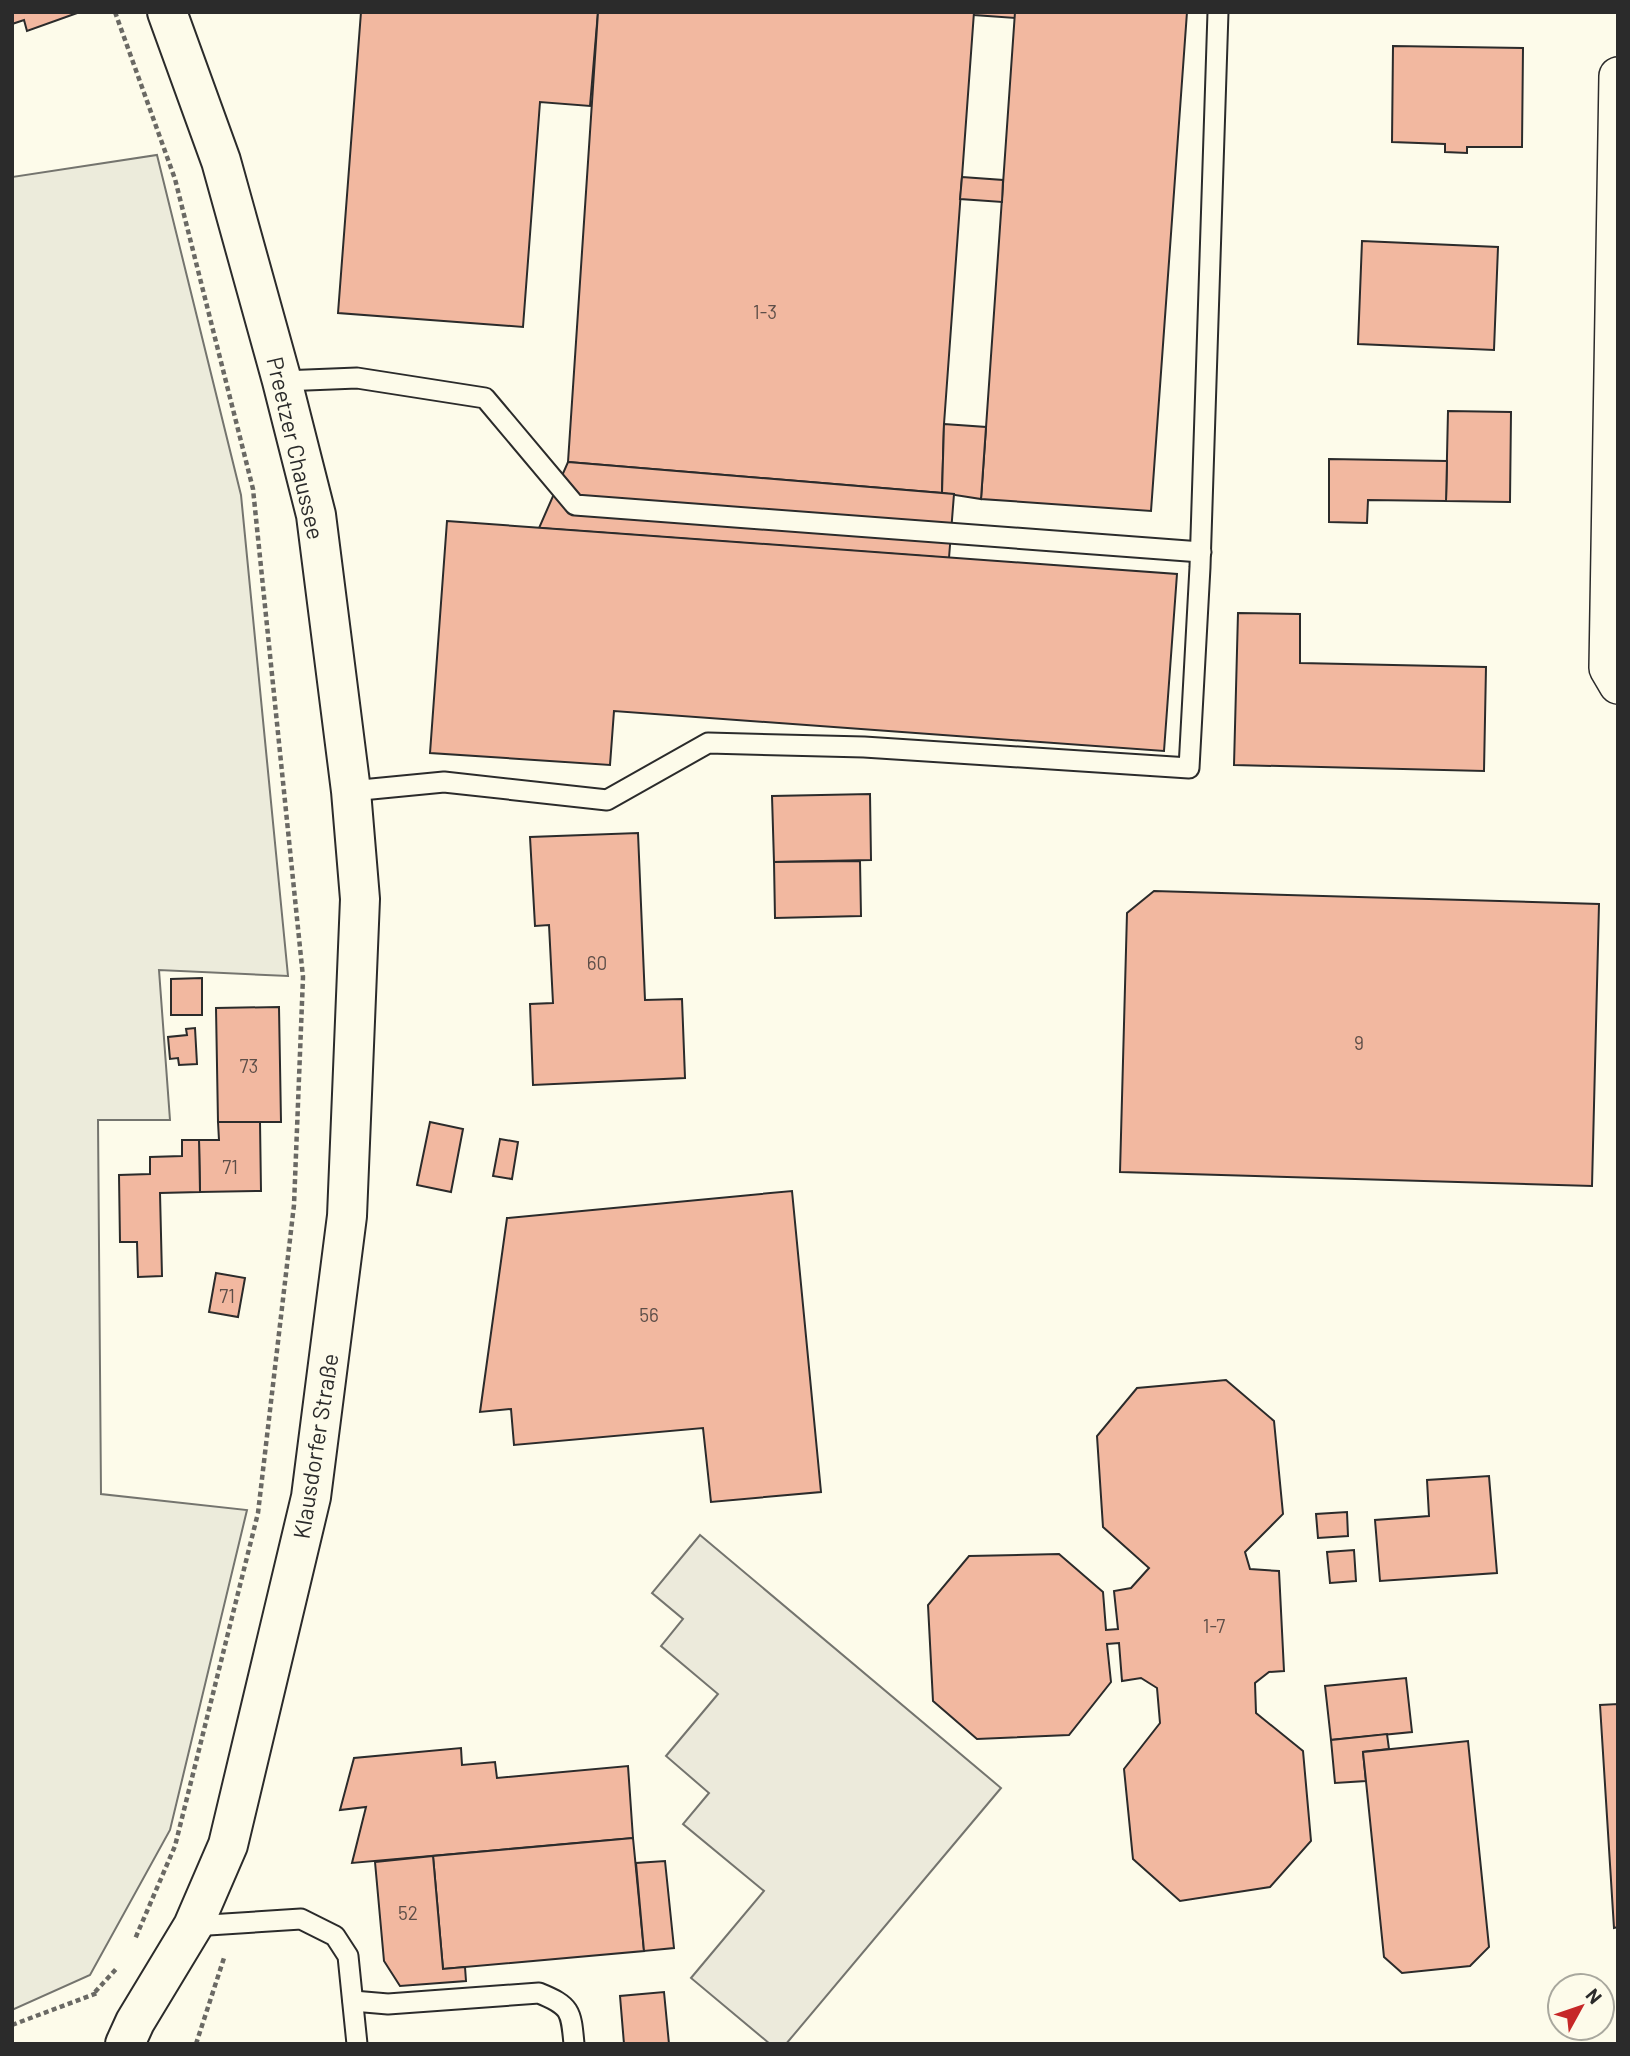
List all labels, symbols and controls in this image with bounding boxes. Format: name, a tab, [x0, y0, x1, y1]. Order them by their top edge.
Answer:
house number: 1-3	[753, 300, 777, 323]
street label: Preetzer Chaussee	[261, 354, 331, 542]
house number: 60	[587, 951, 607, 974]
house number: 9	[1354, 1031, 1364, 1054]
house number: 73	[240, 1054, 258, 1077]
house number: 71	[222, 1155, 238, 1178]
house number: 71	[219, 1284, 235, 1307]
house number: 56	[639, 1303, 659, 1326]
street label: Klausdorfer Straße	[287, 1351, 343, 1541]
house number: 1-7	[1203, 1614, 1225, 1637]
house number: 52	[398, 1901, 418, 1924]
north arrow	[1546, 1972, 1616, 2042]
text: N	[1582, 1984, 1607, 2008]

